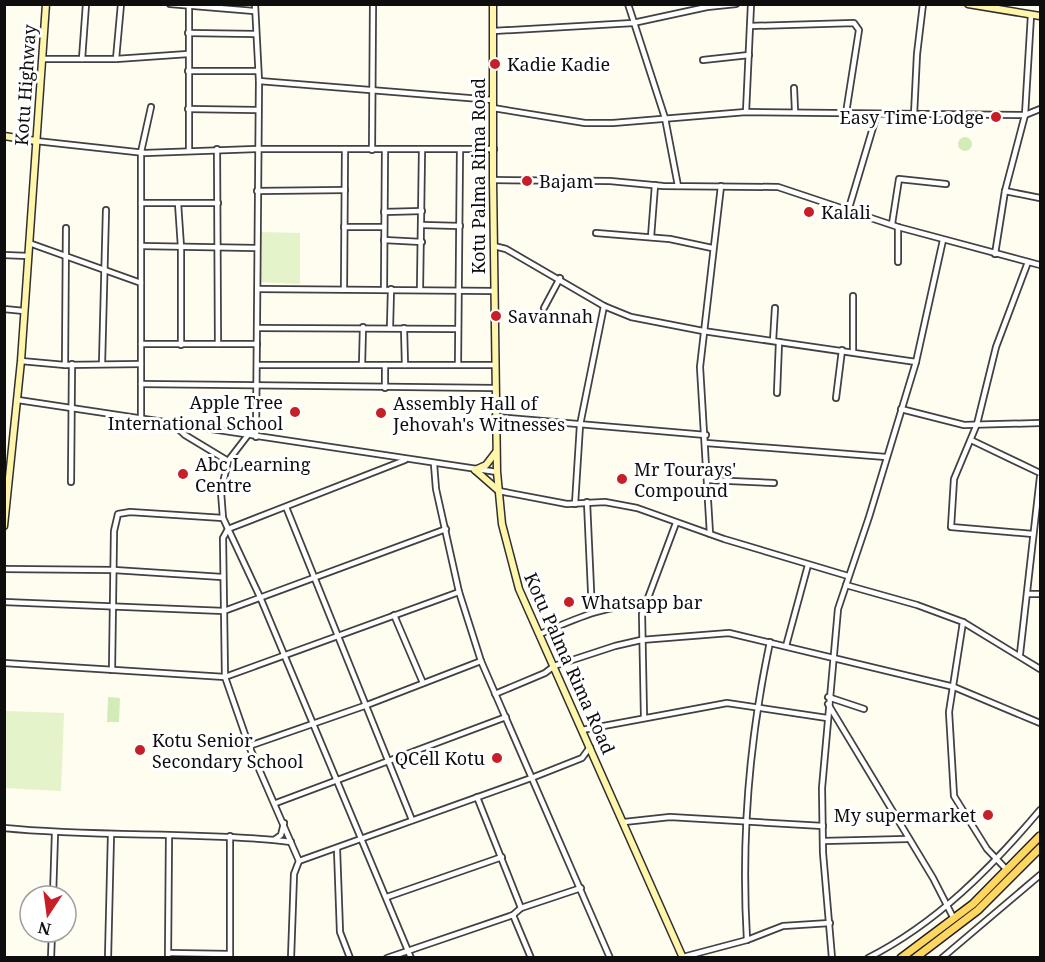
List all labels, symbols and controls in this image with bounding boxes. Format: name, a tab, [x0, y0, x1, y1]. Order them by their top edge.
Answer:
street label: Kotu Highway	[9, 23, 41, 147]
place label: Kadie Kadie	[507, 52, 610, 76]
marker: Kadie Kadie	[488, 57, 502, 71]
street label: Kotu Palma Rima Road	[466, 78, 490, 274]
place label: Easy Time Lodge	[840, 105, 984, 129]
marker: Easy Time Lodge	[989, 110, 1003, 124]
place label: Bajam	[539, 169, 593, 193]
marker: Bajam	[520, 174, 534, 188]
place label: Kalali	[821, 200, 871, 224]
marker: Kalali	[802, 205, 816, 219]
place label: Savannah	[508, 304, 593, 328]
marker: Savannah	[489, 309, 503, 323]
place label: Apple Tree International School	[108, 390, 283, 435]
place label: Assembly Hall of Jehovah's Witnesses	[392, 391, 565, 436]
marker: Apple Tree International School	[288, 405, 302, 419]
marker: Assembly Hall of Jehovah's Witnesses	[374, 406, 388, 420]
place label: Abc Learning Centre	[195, 452, 311, 497]
place label: Mr Tourays' Compound	[634, 457, 736, 502]
marker: Abc Learning Centre	[176, 467, 190, 481]
marker: Mr Tourays' Compound	[615, 472, 629, 486]
street label: Kotu Palma Rima Road	[519, 568, 621, 758]
place label: Whatsapp bar	[581, 590, 703, 614]
marker: Whatsapp bar	[562, 595, 576, 609]
place label: Kotu Senior Secondary School	[152, 728, 304, 773]
marker: Kotu Senior Secondary School	[133, 743, 147, 757]
place label: QCell Kotu	[395, 746, 486, 770]
marker: QCell Kotu	[490, 751, 504, 765]
place label: My supermarket	[834, 803, 976, 827]
marker: My supermarket	[981, 808, 995, 822]
north arrow	[18, 884, 78, 944]
text: N	[36, 916, 53, 941]

